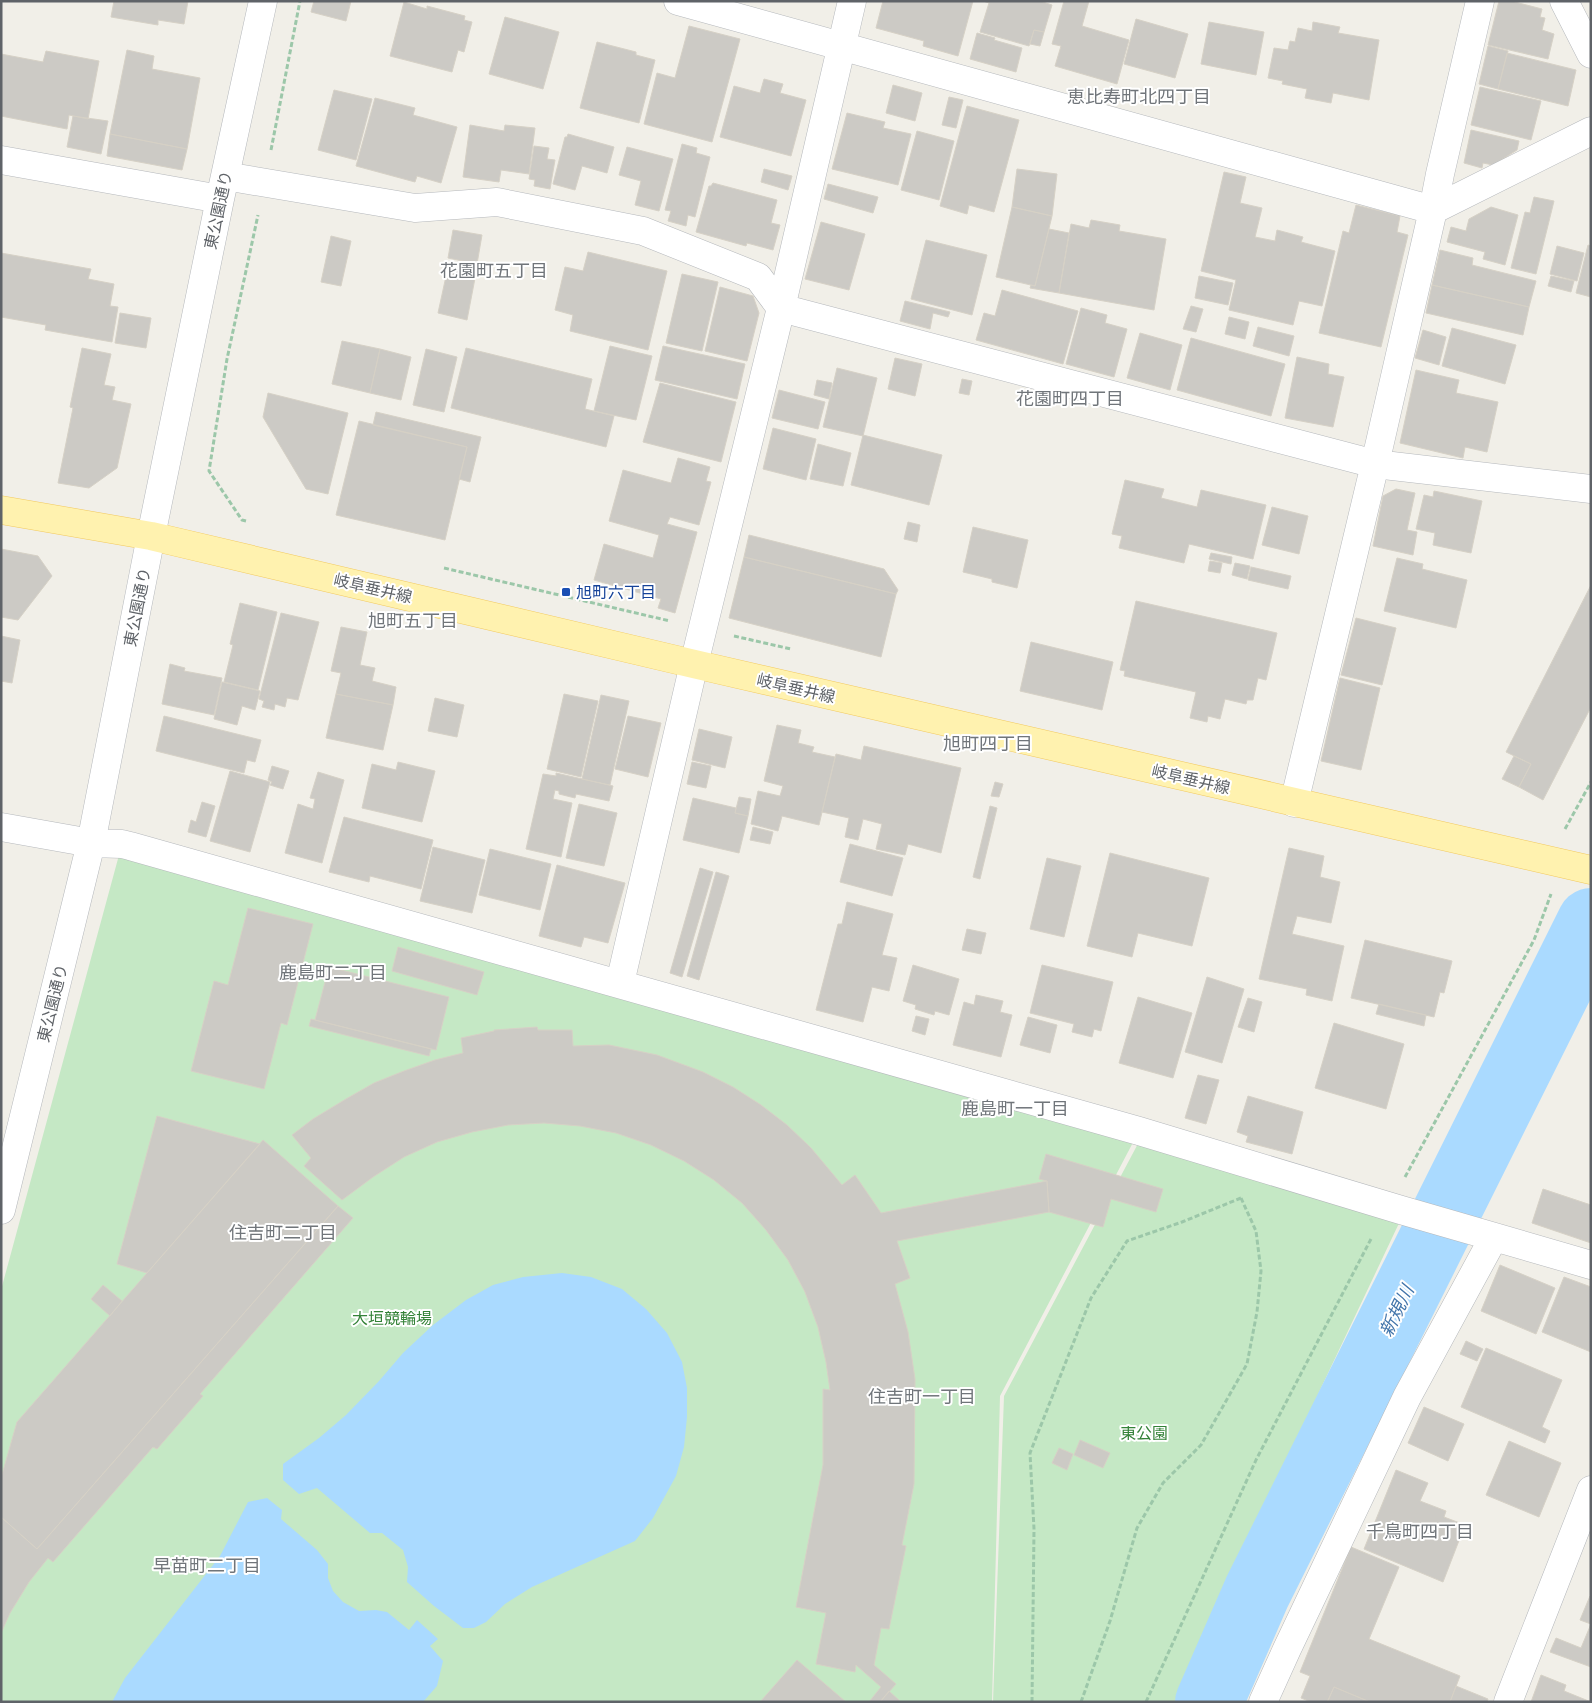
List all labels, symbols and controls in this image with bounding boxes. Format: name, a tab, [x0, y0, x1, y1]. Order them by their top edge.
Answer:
district label: 恵比寿町北四丁目	[1067, 86, 1211, 108]
street label: 東公園通り	[201, 169, 236, 251]
district label: 花園町五丁目	[440, 260, 548, 282]
district label: 花園町四丁目	[1016, 388, 1124, 410]
street label: 東公園通り	[121, 566, 154, 648]
street label: 岐阜垂井線	[332, 570, 414, 607]
place label: 旭町六丁目	[576, 583, 656, 602]
marker: 旭町六丁目	[560, 586, 572, 598]
district label: 旭町五丁目	[368, 610, 458, 632]
street label: 岐阜垂井線	[755, 670, 837, 707]
district label: 旭町四丁目	[943, 733, 1033, 755]
street label: 岐阜垂井線	[1150, 761, 1232, 798]
street label: 東公園通り	[34, 962, 71, 1044]
district label: 鹿島町二丁目	[279, 962, 387, 984]
district label: 鹿島町一丁目	[961, 1098, 1069, 1120]
district label: 住吉町二丁目	[229, 1222, 337, 1244]
water label: 新規川	[1375, 1280, 1420, 1340]
park label: 大垣競輪場	[352, 1309, 432, 1328]
district label: 住吉町一丁目	[868, 1386, 976, 1408]
park label: 東公園	[1120, 1424, 1168, 1443]
district label: 千鳥町四丁目	[1366, 1521, 1474, 1543]
district label: 早苗町二丁目	[153, 1555, 261, 1577]

